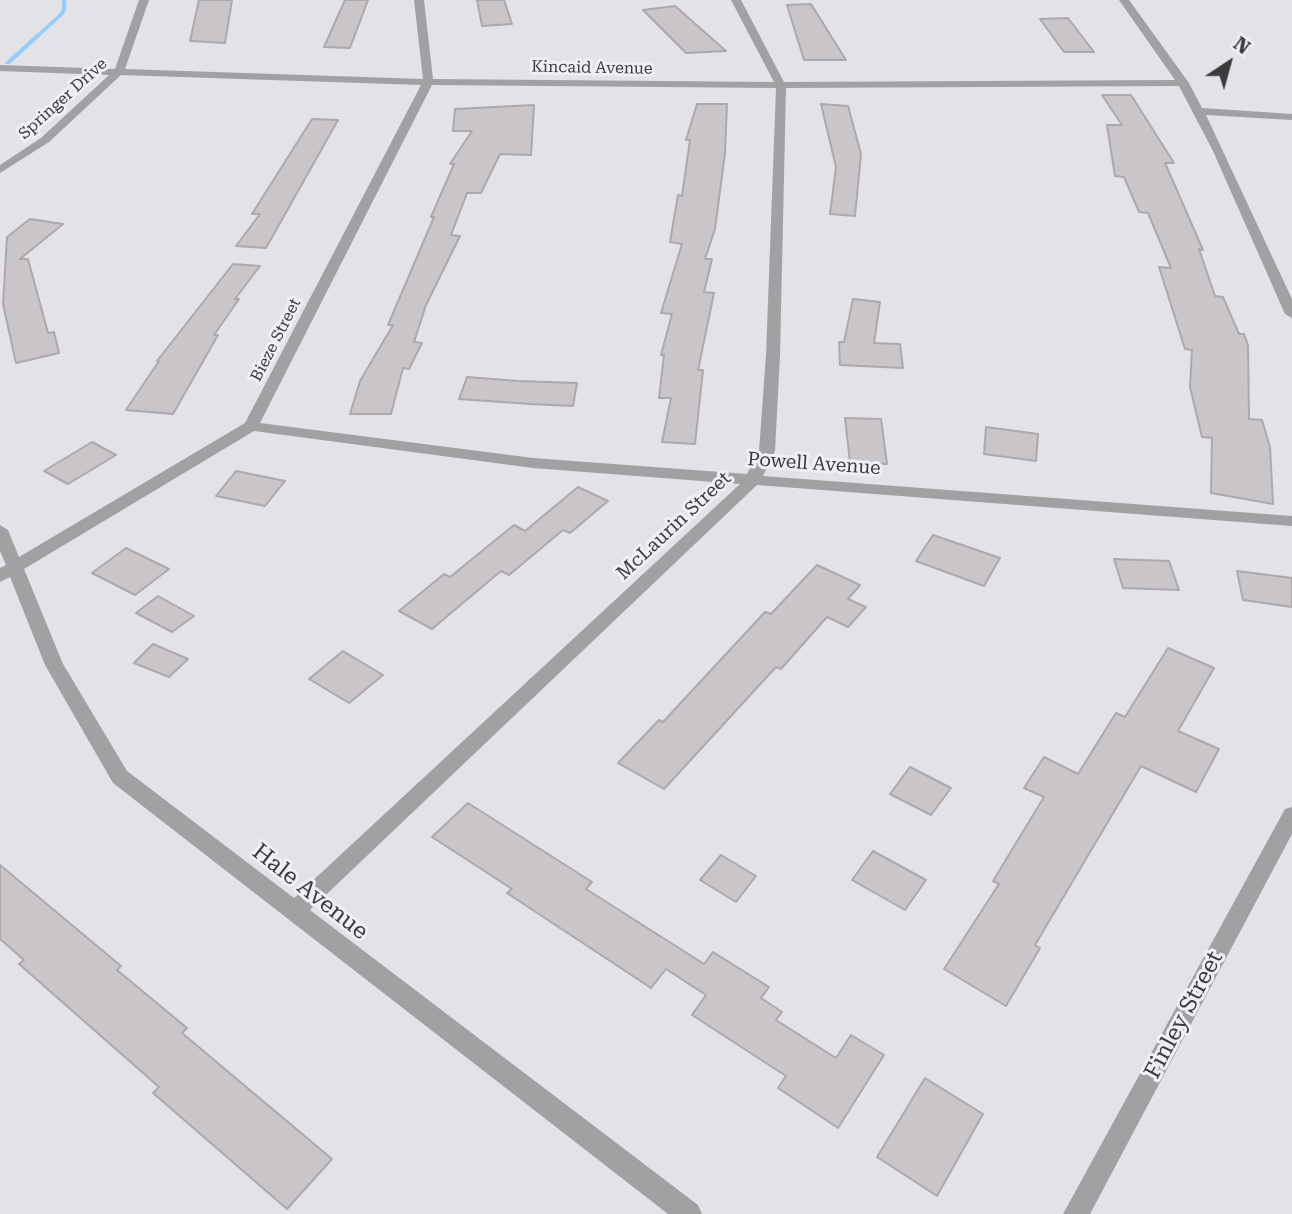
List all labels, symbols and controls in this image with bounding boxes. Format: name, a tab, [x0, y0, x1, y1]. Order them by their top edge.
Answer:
north arrow	[1194, 28, 1264, 98]
text: N	[1229, 32, 1254, 59]
street label: Springer Drive	[15, 54, 111, 144]
street label: Kincaid Avenue	[531, 57, 653, 79]
street label: Bieze Street	[247, 295, 305, 385]
street label: Powell Avenue	[747, 448, 881, 480]
street label: McLaurin Street	[612, 467, 736, 585]
street label: Hale Avenue	[247, 838, 373, 946]
street label: Finley Street	[1139, 946, 1229, 1084]

